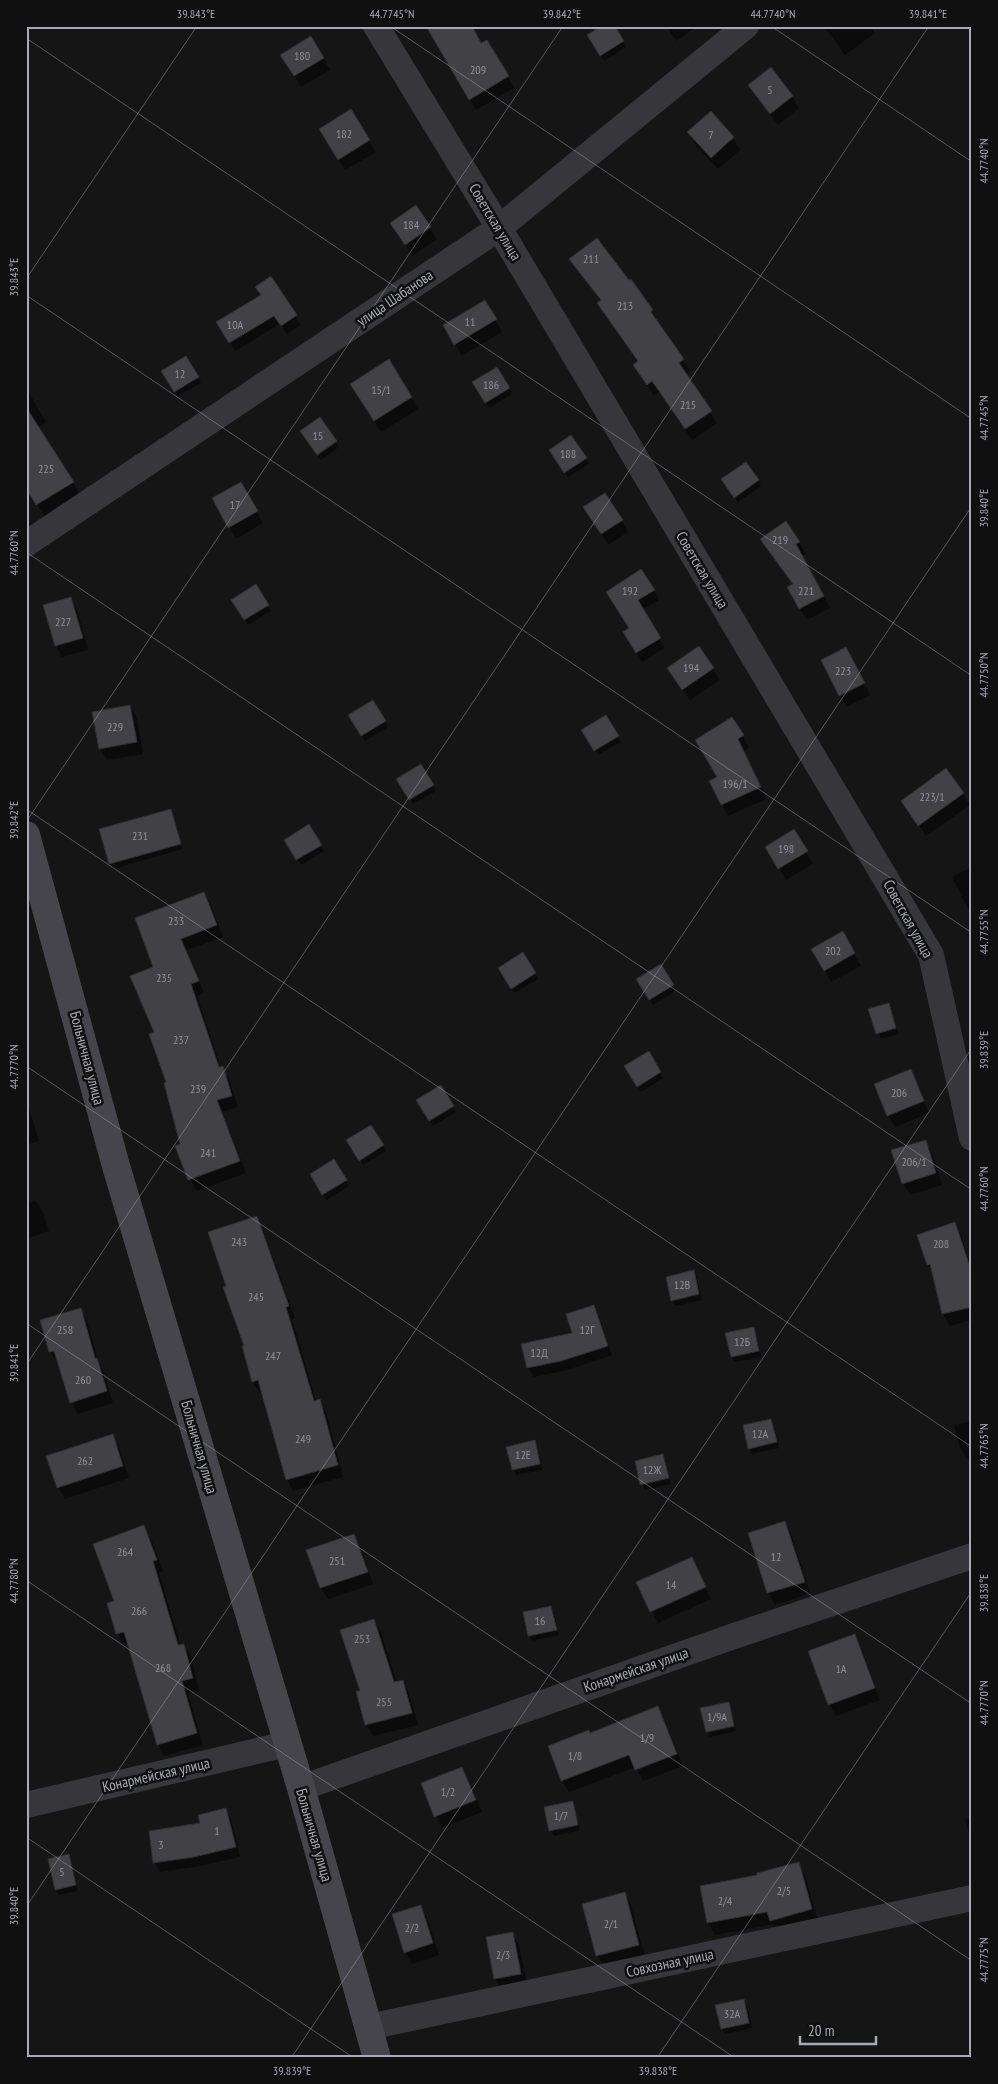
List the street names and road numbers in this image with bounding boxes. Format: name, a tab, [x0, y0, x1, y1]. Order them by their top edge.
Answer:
street label: Советская улица	[465, 180, 526, 264]
street label: улица Шабанова	[353, 265, 436, 330]
street label: Советская улица	[672, 528, 733, 612]
street label: Советская улица	[879, 876, 938, 961]
street label: Больничная улица	[66, 1009, 109, 1107]
street label: Больничная улица	[177, 1398, 222, 1496]
street label: Конармейская улица	[581, 1643, 691, 1696]
street label: Конармейская улица	[100, 1753, 211, 1796]
street label: Больничная улица	[292, 1786, 337, 1884]
street label: Совхозная улица	[624, 1944, 715, 1981]

